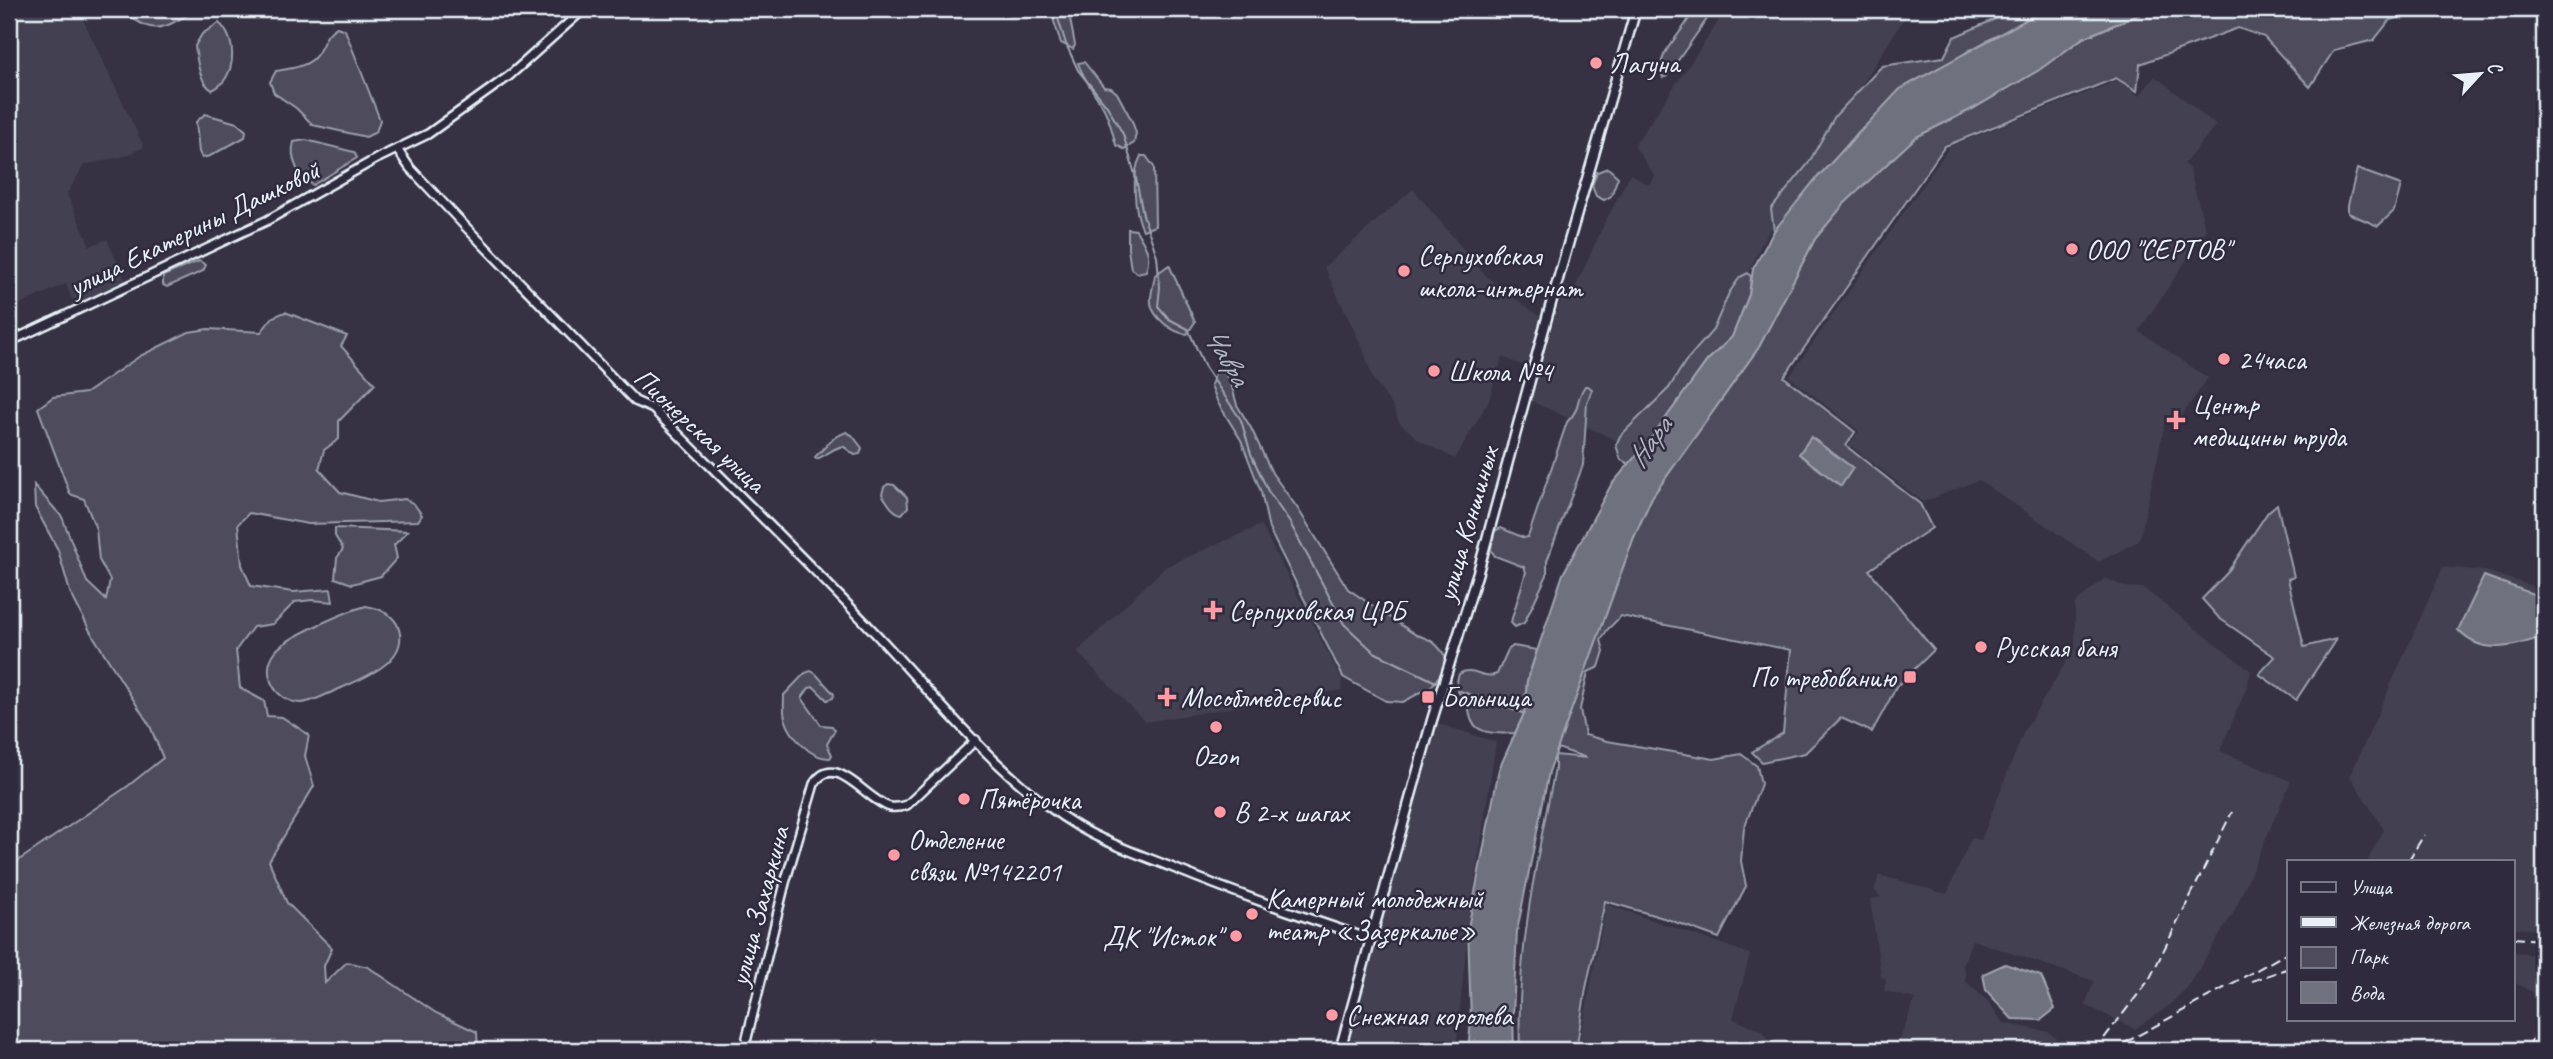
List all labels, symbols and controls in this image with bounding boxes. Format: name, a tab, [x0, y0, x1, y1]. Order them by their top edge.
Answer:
north arrow	[2444, 38, 2514, 108]
place label: Лагуна	[1610, 46, 1682, 81]
marker: Лагуна	[1588, 55, 1604, 71]
text: С	[2482, 58, 2508, 79]
street label: улица Екатерины Дашковой	[61, 152, 326, 305]
place label: ООО "СЕРТОВ"	[2086, 232, 2236, 267]
place label: Серпуховская школа-интернат	[1418, 238, 1584, 305]
marker: ООО "СЕРТОВ"	[2064, 241, 2080, 257]
marker: Серпуховская школа-интернат	[1396, 263, 1412, 279]
water label: Чавра	[1195, 320, 1260, 395]
place label: 24часа	[2238, 342, 2308, 377]
marker: 24часа	[2216, 351, 2232, 367]
place label: Школа №4	[1448, 354, 1555, 389]
street label: Пионерская улица	[627, 360, 774, 501]
marker: Школа №4	[1426, 363, 1442, 379]
place label: Центр медицины труда	[2192, 387, 2348, 454]
water label: Нара	[1618, 407, 1682, 475]
marker: Центр медицины труда	[2166, 410, 2186, 430]
street label: улица Коншиных	[1428, 440, 1506, 607]
place label: Серпуховская ЦРБ	[1229, 593, 1408, 628]
marker: Серпуховская ЦРБ	[1203, 600, 1223, 620]
place label: Русская баня	[1995, 630, 2118, 665]
marker: Русская баня	[1973, 639, 1989, 655]
place label: По требованию	[1751, 660, 1897, 695]
marker: По требованию	[1902, 669, 1918, 685]
place label: Мособлмедсервис	[1181, 680, 1343, 715]
place label: Больница	[1442, 680, 1533, 715]
marker: Мособлмедсервис	[1159, 689, 1175, 705]
marker: Больница	[1420, 689, 1436, 705]
marker: Ozon	[1208, 719, 1224, 735]
place label: Ozon	[1193, 738, 1239, 773]
place label: Пятёрочка	[978, 782, 1082, 817]
marker: Пятёрочка	[956, 791, 972, 807]
place label: В 2-х шагах	[1234, 795, 1351, 830]
marker: В 2-х шагах	[1212, 804, 1228, 820]
street label: улица Захаркина	[720, 821, 798, 991]
place label: Отделение связи №142201	[908, 822, 1062, 889]
marker: Отделение связи №142201	[886, 847, 902, 863]
legend	[2287, 860, 2514, 1020]
text: Улица	[2350, 874, 2393, 900]
place label: Камерный молодежный театр «Зазеркалье»	[1266, 881, 1484, 949]
marker: Камерный молодежный театр «Зазеркалье»	[1244, 906, 1260, 922]
text: Железная дорога	[2350, 910, 2471, 936]
place label: ДК "Исток"	[1103, 919, 1227, 954]
marker: ДК "Исток"	[1228, 928, 1244, 944]
text: Парк	[2350, 944, 2390, 970]
text: Вода	[2350, 980, 2386, 1006]
place label: Снежная королева	[1346, 998, 1514, 1033]
marker: Снежная королева	[1324, 1007, 1340, 1023]

